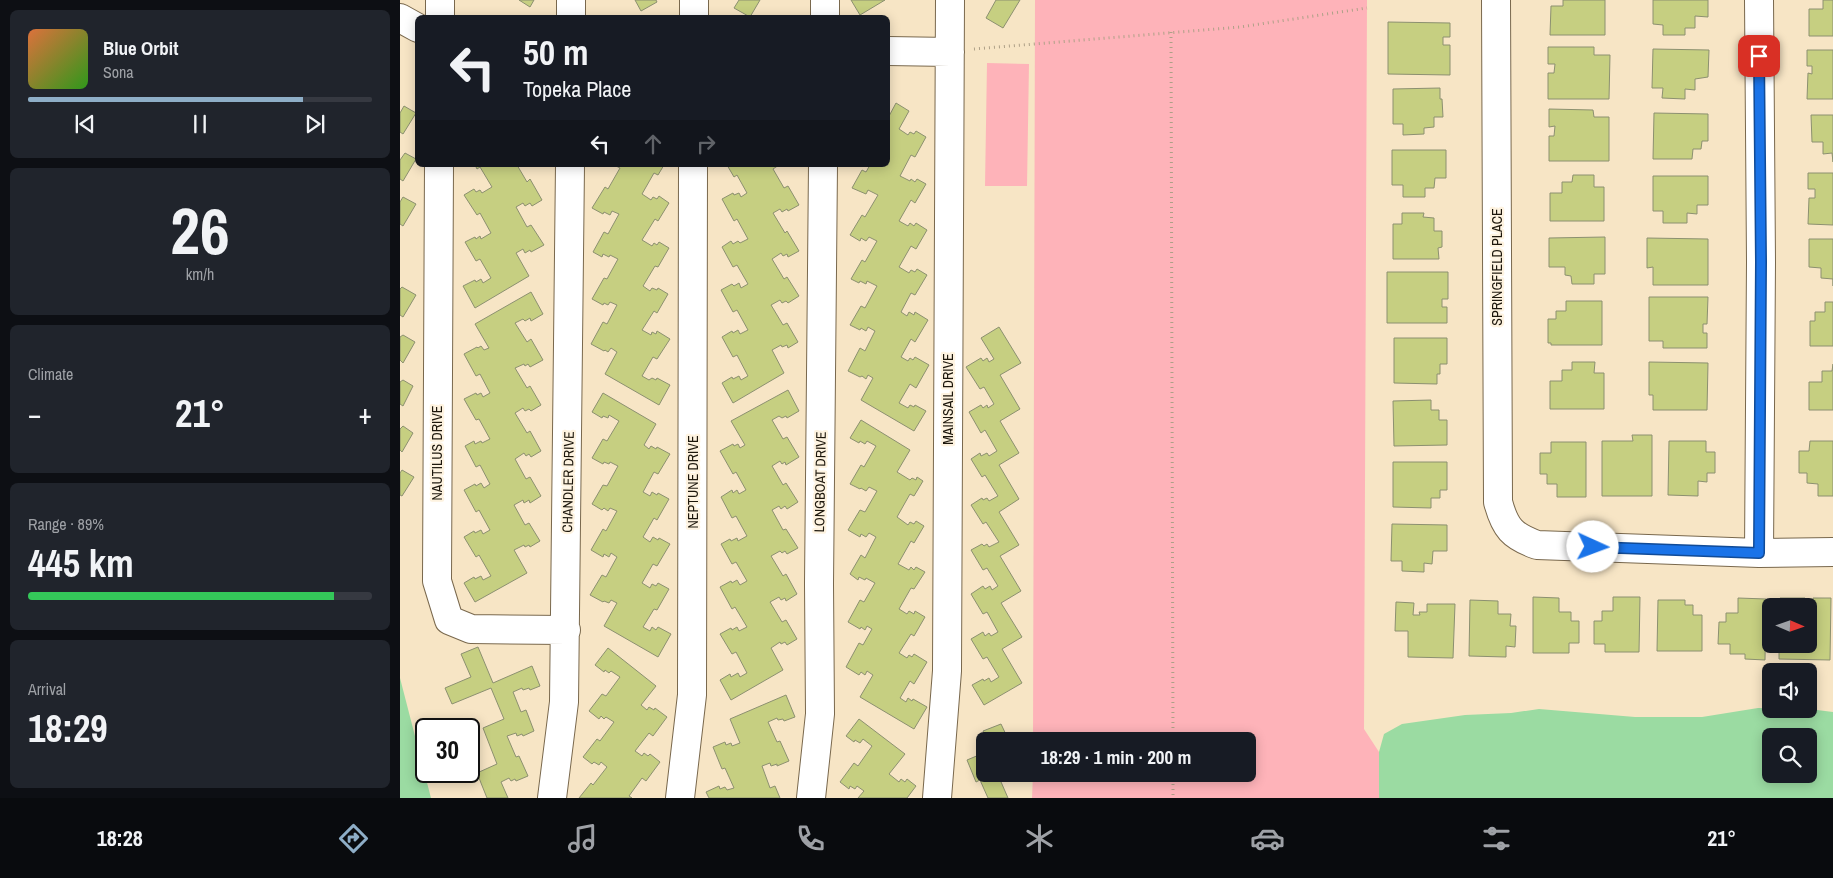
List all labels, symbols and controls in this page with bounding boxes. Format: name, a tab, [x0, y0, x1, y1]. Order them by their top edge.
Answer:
text: 50 m	[523, 29, 588, 76]
text: Blue Orbit	[103, 35, 178, 61]
icon: left	[440, 35, 505, 100]
pin	[1738, 35, 1780, 77]
icon: arrive	[1745, 42, 1773, 70]
text: Sona	[103, 61, 134, 83]
text: Topeka Place	[523, 74, 631, 104]
icon: previous	[71, 110, 99, 138]
icon: pause	[186, 110, 214, 138]
icon: next	[301, 110, 329, 138]
icon: left	[586, 130, 614, 158]
icon: ahead	[639, 130, 667, 158]
icon: right	[692, 130, 720, 158]
text: 26	[170, 187, 230, 274]
street label: SPRINGFIELD PLACE	[1488, 208, 1506, 326]
text: km/h	[186, 263, 214, 285]
street label: MAINSAIL DRIVE	[939, 353, 957, 445]
text: Climate	[28, 363, 73, 385]
text: 21°	[175, 388, 225, 439]
text: −	[28, 395, 41, 433]
text: +	[359, 395, 372, 433]
street label: NAUTILUS DRIVE	[428, 405, 446, 501]
street label: CHANDLER DRIVE	[558, 431, 578, 533]
street label: LONGBOAT DRIVE	[810, 431, 830, 533]
street label: NEPTUNE DRIVE	[684, 435, 702, 529]
text: Range · 89%	[28, 513, 104, 535]
position arrow	[1566, 520, 1618, 572]
text: 445 km	[28, 538, 134, 589]
north arrow	[1762, 598, 1818, 652]
map controls	[1762, 598, 1817, 783]
button: sound	[1762, 663, 1817, 718]
text: Arrival	[28, 678, 66, 700]
text: 18:29	[28, 703, 108, 754]
speed limit sign: 30	[415, 718, 480, 783]
button: search	[1762, 728, 1817, 783]
text: 18:29 · 1 min · 200 m	[1041, 744, 1191, 770]
icon: directions	[336, 821, 371, 856]
icon: music	[565, 821, 600, 856]
icon: phone	[793, 821, 828, 856]
icon: climate	[1022, 821, 1057, 856]
icon: car	[1250, 821, 1285, 856]
icon: filters	[1479, 821, 1514, 856]
text: 18:28	[97, 823, 143, 853]
text: 21°	[1707, 823, 1736, 853]

